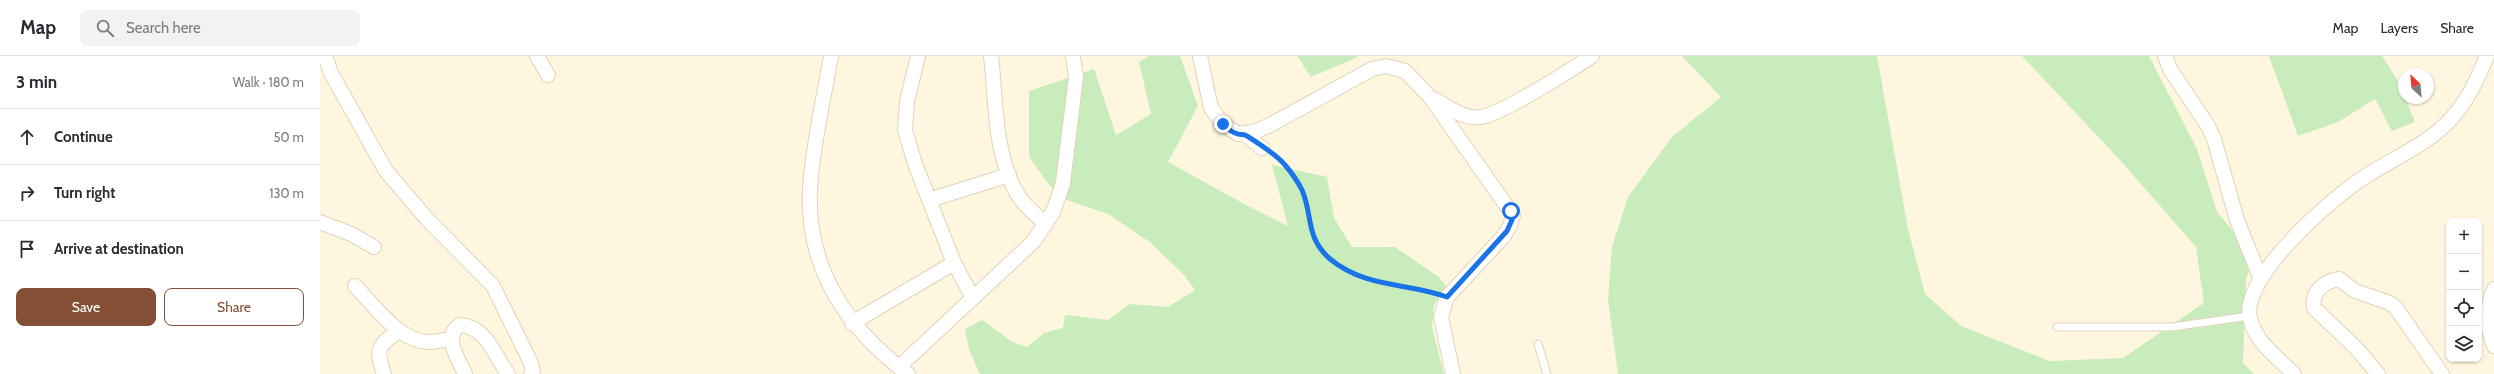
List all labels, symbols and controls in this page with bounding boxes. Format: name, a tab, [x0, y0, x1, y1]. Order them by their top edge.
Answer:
search box	[80, 10, 360, 46]
text: Map	[20, 16, 56, 39]
icon: search	[94, 17, 116, 39]
text: Search here	[126, 19, 201, 37]
text: Map	[2333, 19, 2358, 37]
text: Layers	[2380, 19, 2418, 37]
text: Share	[2440, 19, 2474, 37]
north arrow	[2398, 68, 2434, 104]
text: 3 min	[16, 72, 57, 92]
text: Walk · 180 m	[233, 74, 304, 90]
route end	[1214, 115, 1232, 133]
icon: ahead	[16, 126, 38, 148]
text: Continue	[54, 128, 113, 146]
text: 50 m	[274, 129, 304, 145]
icon: right	[16, 182, 38, 204]
text: Turn right	[54, 184, 115, 202]
text: 130 m	[269, 185, 304, 201]
route start	[1502, 202, 1520, 220]
map controls	[2446, 218, 2482, 362]
button: +	[2446, 218, 2482, 254]
icon: arrive	[16, 238, 38, 260]
text: Arrive at destination	[54, 240, 184, 258]
button: −	[2446, 254, 2482, 290]
button: Save	[16, 288, 156, 326]
button: Share	[164, 288, 304, 326]
button: locate	[2446, 290, 2482, 326]
button: layers	[2446, 326, 2482, 362]

